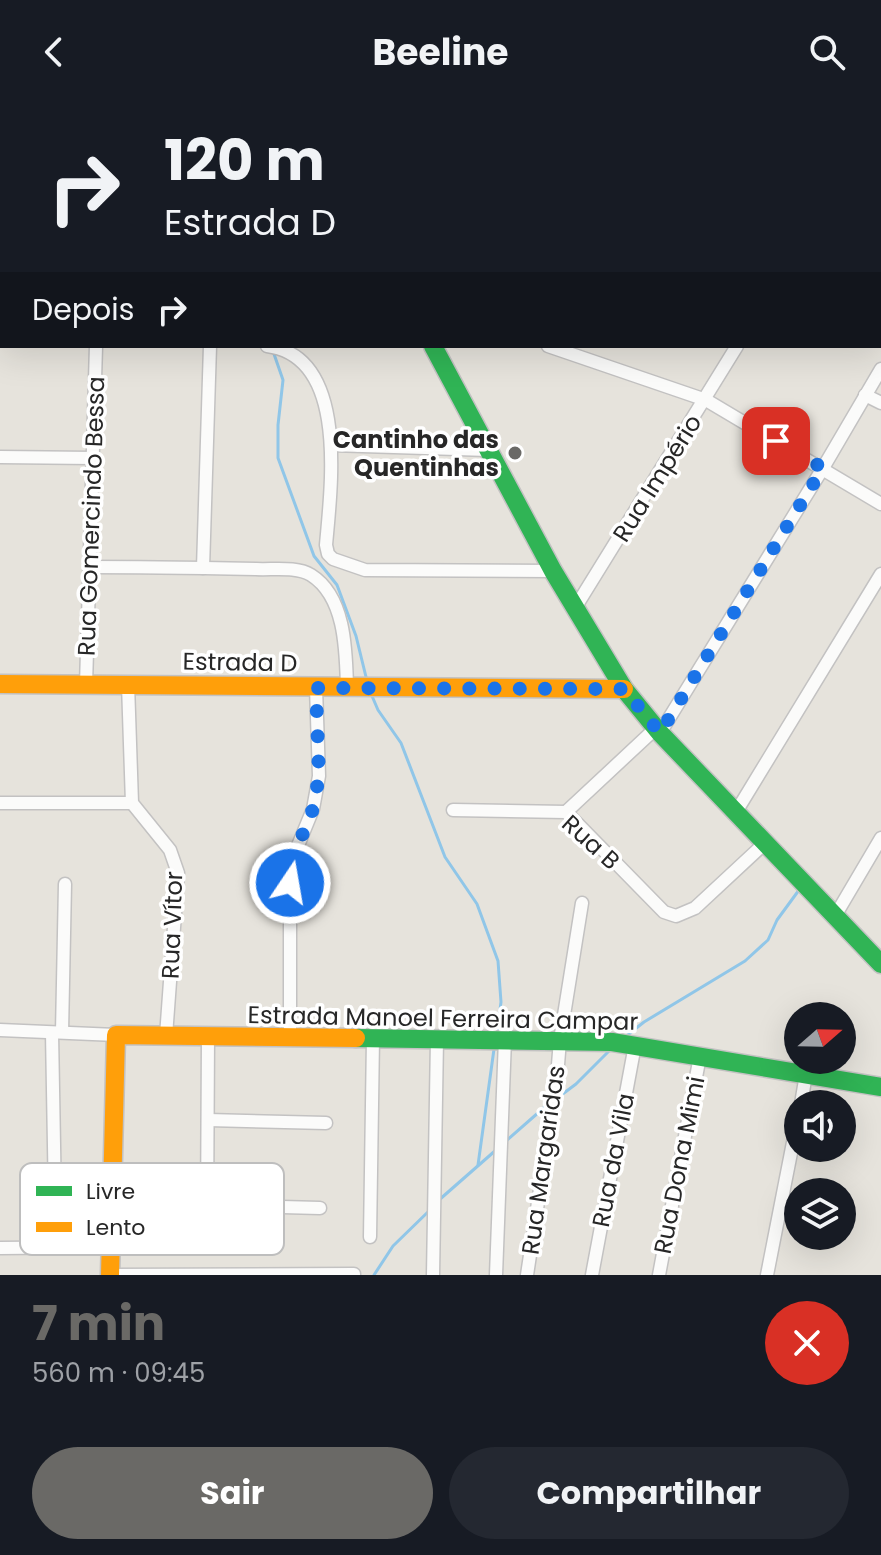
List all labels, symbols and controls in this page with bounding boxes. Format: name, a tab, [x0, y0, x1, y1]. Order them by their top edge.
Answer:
text: Beeline	[373, 27, 508, 78]
icon: back	[32, 30, 76, 74]
icon: search	[805, 30, 849, 74]
text: 120 m	[164, 121, 325, 200]
icon: right	[32, 136, 136, 240]
text: Estrada D	[164, 197, 336, 248]
text: Depois	[32, 288, 134, 331]
icon: right	[150, 288, 194, 332]
street label: Rua Gomercindo Bessa	[70, 376, 112, 656]
pin	[742, 407, 810, 475]
street label: Rua Império	[605, 408, 709, 548]
icon: arrive	[754, 419, 798, 463]
place label: Cantinho das Quentinhas	[333, 423, 499, 484]
marker: Cantinho das Quentinhas	[506, 444, 524, 462]
street label: Estrada D	[182, 645, 298, 679]
street label: Rua B	[555, 807, 627, 877]
position arrow	[248, 841, 332, 925]
street label: Rua Vítor	[154, 871, 190, 979]
street label: Estrada Manoel Ferreira Campar	[247, 998, 639, 1038]
north arrow	[784, 1002, 856, 1074]
map controls	[784, 1002, 856, 1250]
street label: Rua Margaridas	[513, 1063, 573, 1257]
street label: Rua Dona Mimi	[646, 1073, 712, 1257]
street label: Rua da Vila	[584, 1090, 642, 1230]
button: sound	[784, 1090, 856, 1162]
legend	[20, 1163, 284, 1255]
text: Livre	[86, 1176, 135, 1207]
button: layers	[784, 1178, 856, 1250]
text: Lento	[86, 1212, 145, 1243]
text: 7 min	[32, 1290, 165, 1357]
button: close	[765, 1301, 849, 1385]
text: 560 m · 09:45	[32, 1355, 205, 1391]
button: Sair	[32, 1447, 433, 1539]
button: Compartilhar	[449, 1447, 849, 1539]

